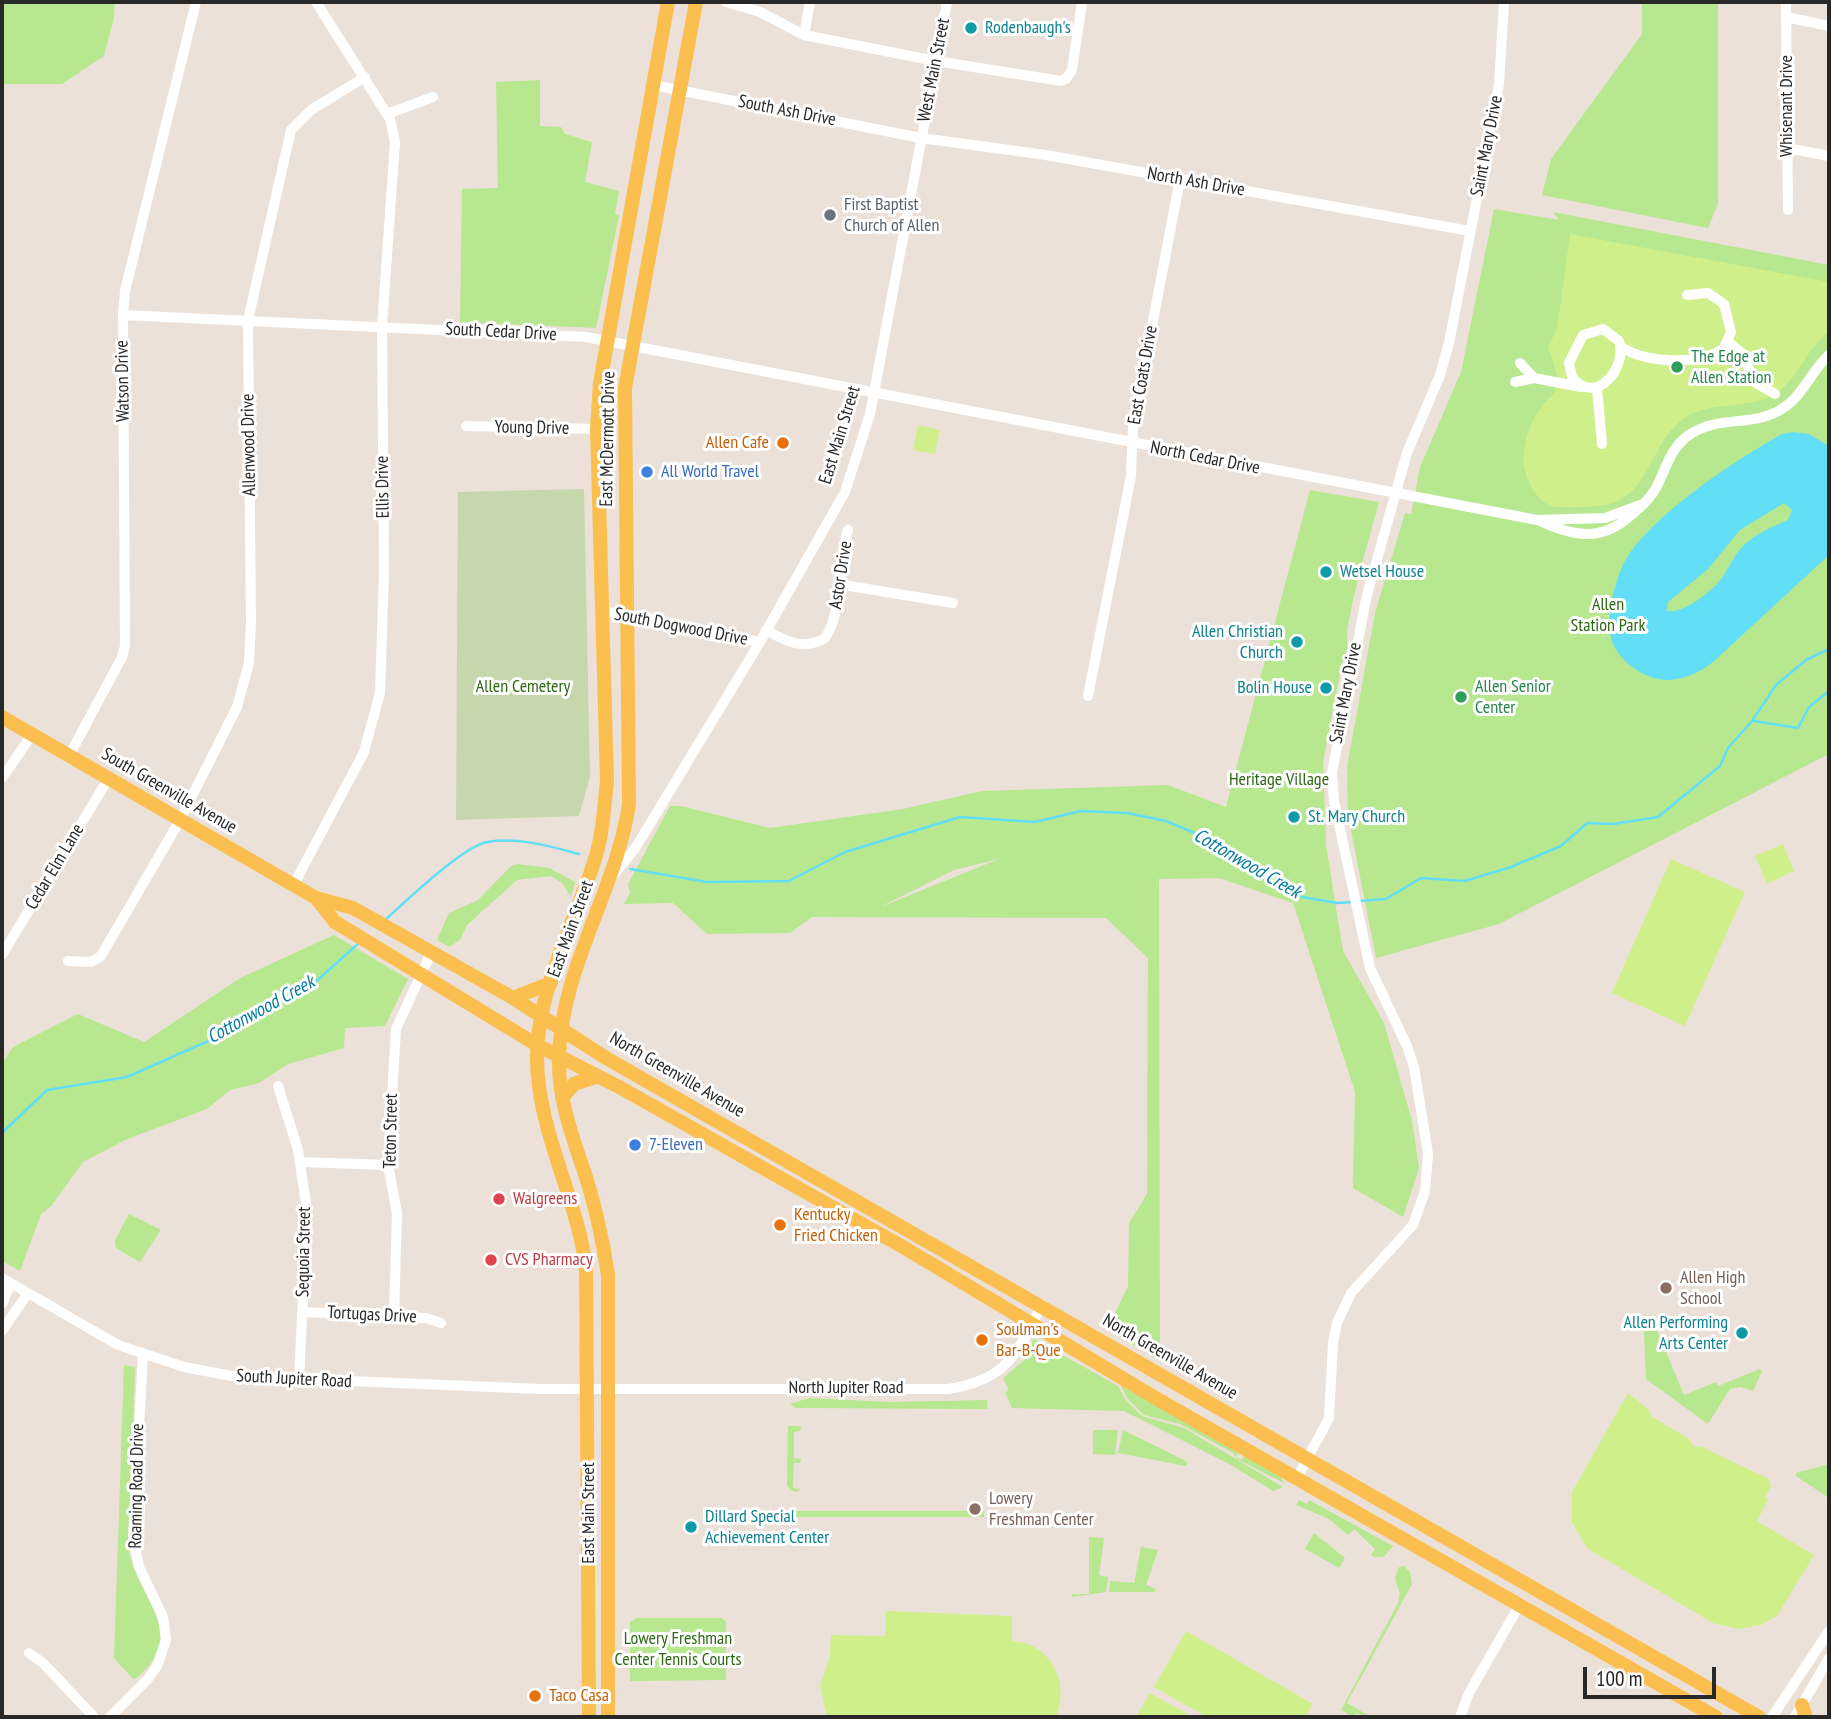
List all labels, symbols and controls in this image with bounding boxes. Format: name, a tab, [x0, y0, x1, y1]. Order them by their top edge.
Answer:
street label: West Main Street	[913, 16, 955, 124]
place label: Rodenbaugh's	[985, 17, 1071, 39]
marker: Rodenbaugh's	[963, 20, 979, 36]
street label: Whisenant Drive	[1776, 55, 1798, 157]
street label: South Ash Drive	[736, 91, 838, 131]
street label: Saint Mary Drive	[1467, 94, 1507, 198]
street label: North Ash Drive	[1146, 163, 1246, 201]
place label: First Baptist Church of Allen	[844, 194, 939, 236]
marker: First Baptist Church of Allen	[822, 207, 838, 223]
street label: South Cedar Drive	[445, 318, 557, 346]
street label: East Coats Drive	[1124, 324, 1162, 426]
street label: Watson Drive	[111, 340, 135, 422]
place label: The Edge at Allen Station	[1691, 346, 1771, 388]
marker: The Edge at Allen Station	[1669, 359, 1685, 375]
street label: East McDermott Drive	[596, 371, 620, 507]
street label: East Main Street	[815, 383, 865, 487]
street label: Allenwood Drive	[237, 394, 261, 496]
street label: Young Drive	[494, 417, 570, 439]
place label: Allen Cafe	[706, 432, 769, 454]
marker: Allen Cafe	[775, 435, 791, 451]
street label: North Cedar Drive	[1148, 437, 1262, 479]
street label: Ellis Drive	[372, 456, 394, 518]
place label: All World Travel	[661, 461, 759, 483]
marker: All World Travel	[639, 464, 655, 480]
street label: Astor Drive	[825, 539, 857, 611]
place label: Wetsel House	[1340, 561, 1424, 583]
marker: Wetsel House	[1318, 564, 1334, 580]
park label: Allen Station Park	[1571, 594, 1645, 636]
street label: South Dogwood Drive	[613, 603, 749, 651]
place label: Allen Christian Church	[1192, 621, 1283, 664]
marker: Allen Christian Church	[1289, 634, 1305, 650]
street label: Saint Mary Drive	[1326, 641, 1366, 745]
park label: Allen Cemetery	[476, 676, 570, 698]
place label: Allen Senior Center	[1475, 676, 1551, 718]
place label: Bolin House	[1237, 677, 1312, 699]
marker: Bolin House	[1318, 680, 1334, 696]
marker: Allen Senior Center	[1453, 689, 1469, 705]
street label: South Greenville Avenue	[98, 744, 240, 838]
park label: Heritage Village	[1229, 769, 1329, 791]
place label: St. Mary Church	[1308, 806, 1405, 828]
marker: St. Mary Church	[1286, 809, 1302, 825]
street label: Cedar Elm Lane	[21, 820, 89, 914]
water label: Cottonwood Creek	[1190, 824, 1304, 904]
street label: East Main Street	[544, 878, 598, 980]
water label: Cottonwood Creek	[203, 971, 319, 1049]
street label: North Greenville Avenue	[606, 1028, 748, 1122]
street label: Teton Street	[380, 1093, 402, 1169]
place label: 7-Eleven	[649, 1134, 703, 1156]
marker: 7-Eleven	[627, 1137, 643, 1153]
place label: Walgreens	[513, 1188, 577, 1210]
marker: Walgreens	[491, 1191, 507, 1207]
place label: Kentucky Fried Chicken	[794, 1204, 878, 1246]
street label: Sequoia Street	[292, 1207, 316, 1297]
marker: Kentucky Fried Chicken	[772, 1217, 788, 1233]
place label: CVS Pharmacy	[505, 1249, 593, 1271]
marker: CVS Pharmacy	[483, 1252, 499, 1268]
place label: Allen High School	[1680, 1267, 1745, 1310]
marker: Allen High School	[1658, 1280, 1674, 1296]
street label: Tortugas Drive	[327, 1302, 417, 1328]
street label: North Greenville Avenue	[1099, 1310, 1241, 1404]
place label: Allen Performing Arts Center	[1623, 1312, 1728, 1354]
place label: Soulman's Bar-B-Que	[996, 1319, 1061, 1362]
marker: Allen Performing Arts Center	[1734, 1325, 1750, 1341]
marker: Soulman's Bar-B-Que	[974, 1332, 990, 1348]
street label: South Jupiter Road	[236, 1365, 352, 1393]
street label: North Jupiter Road	[788, 1377, 904, 1399]
street label: Roaming Road Drive	[125, 1423, 149, 1549]
street label: East Main Street	[578, 1462, 600, 1564]
place label: Lowery Freshman Center	[989, 1488, 1094, 1530]
marker: Lowery Freshman Center	[967, 1501, 983, 1517]
place label: Dillard Special Achievement Center	[705, 1506, 829, 1548]
marker: Dillard Special Achievement Center	[683, 1519, 699, 1535]
park label: Lowery Freshman Center Tennis Courts	[614, 1628, 742, 1670]
scale bar	[1586, 1652, 1719, 1696]
text: 100 m	[1596, 1665, 1642, 1692]
place label: Taco Casa	[549, 1685, 609, 1707]
marker: Taco Casa	[527, 1688, 543, 1704]

